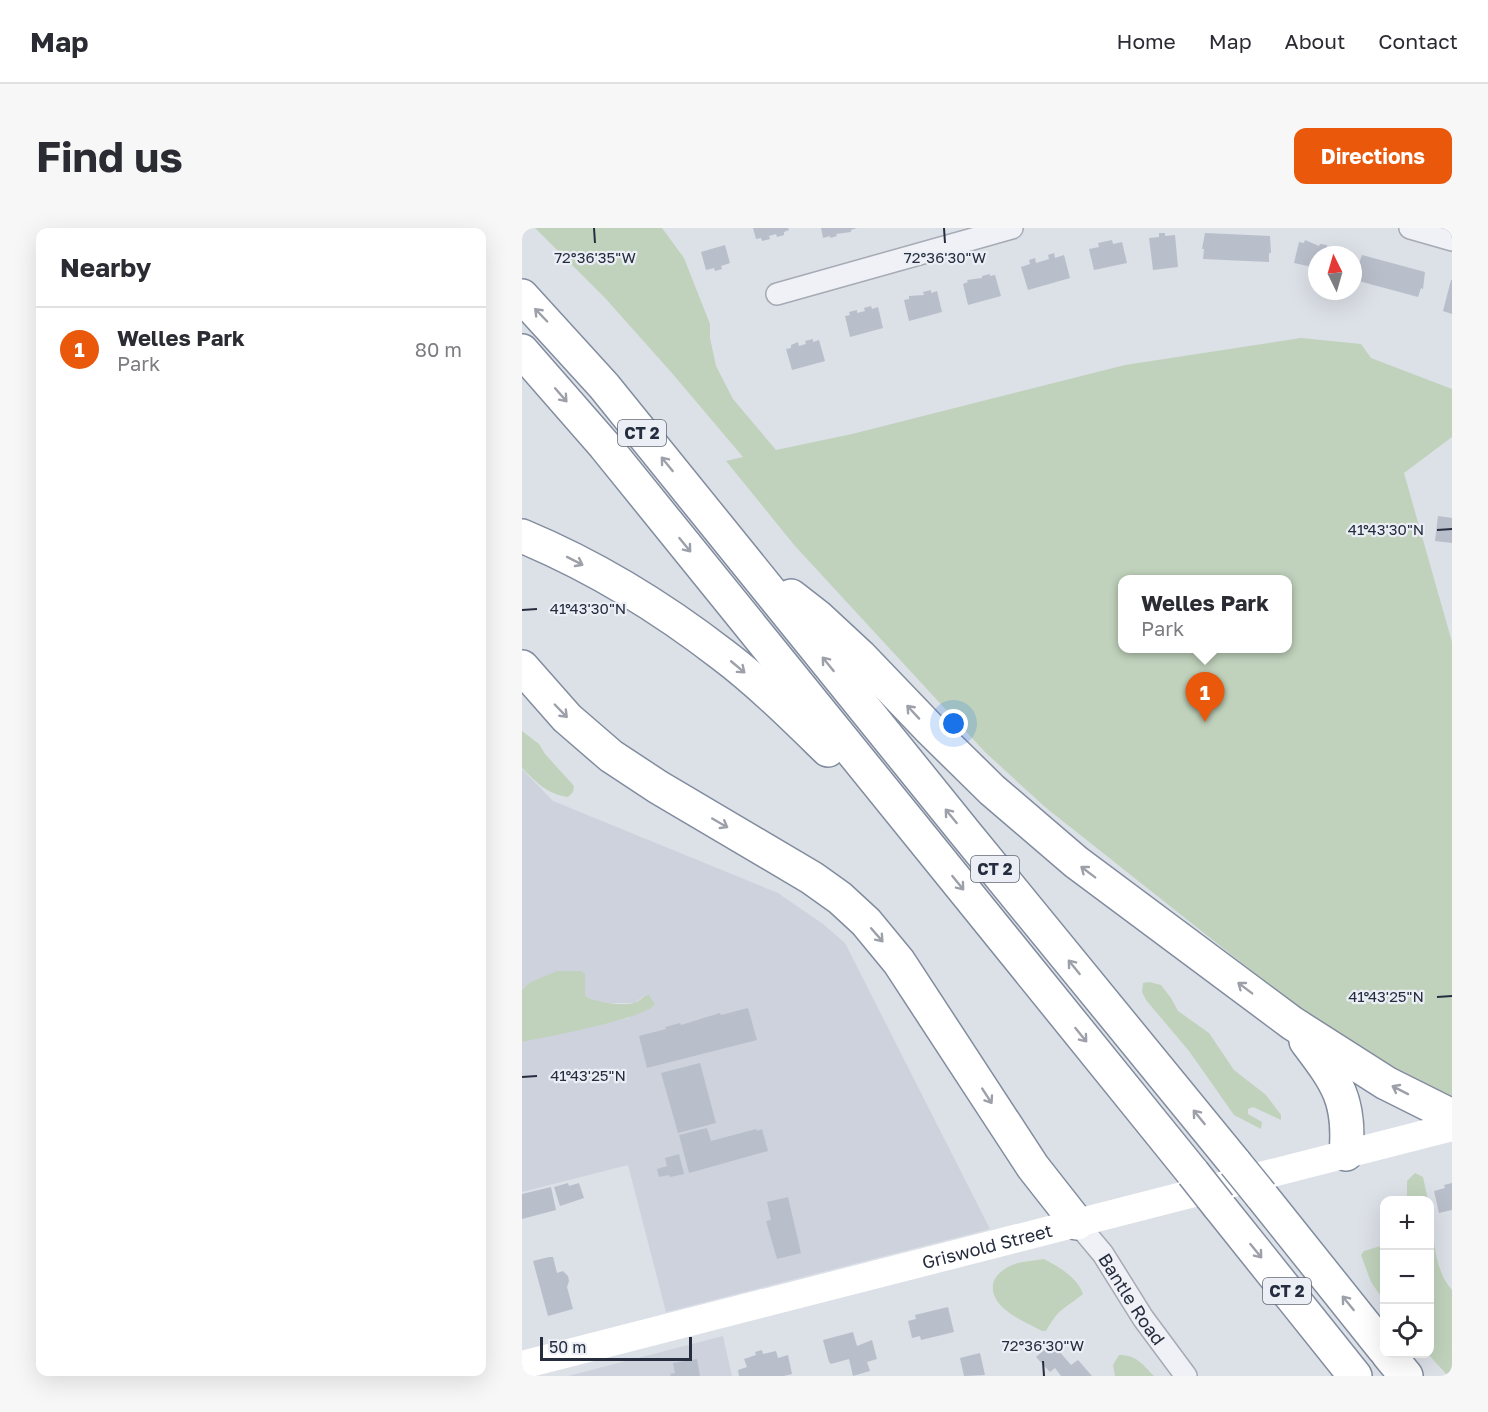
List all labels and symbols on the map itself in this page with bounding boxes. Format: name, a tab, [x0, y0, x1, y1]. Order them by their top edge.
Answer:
north arrow	[1308, 246, 1362, 300]
text: 72°36'35"W	[554, 248, 636, 266]
text: 72°36'30"W	[904, 248, 986, 266]
one-way arrow	[533, 308, 548, 323]
one-way arrow	[554, 387, 568, 402]
road number: CT 2	[618, 420, 666, 446]
one-way arrow	[660, 456, 673, 472]
text: 41°43'30"N	[1348, 520, 1424, 538]
one-way arrow	[678, 537, 692, 552]
one-way arrow	[566, 555, 583, 567]
text: 41°43'30"N	[550, 599, 626, 617]
one-way arrow	[822, 656, 835, 672]
one-way arrow	[730, 660, 745, 674]
pin: 1	[1186, 672, 1224, 722]
one-way arrow	[553, 704, 568, 719]
one-way arrow	[906, 705, 921, 720]
your location	[939, 709, 968, 738]
one-way arrow	[945, 808, 958, 824]
one-way arrow	[711, 817, 728, 829]
road number: CT 2	[971, 856, 1019, 882]
one-way arrow	[1081, 865, 1097, 878]
one-way arrow	[952, 875, 965, 891]
one-way arrow	[871, 927, 884, 943]
one-way arrow	[1068, 959, 1081, 975]
one-way arrow	[1237, 982, 1253, 995]
text: 41°43'25"N	[1348, 987, 1424, 1005]
one-way arrow	[1074, 1027, 1088, 1042]
text: 41°43'25"N	[550, 1066, 626, 1084]
one-way arrow	[1391, 1084, 1409, 1096]
one-way arrow	[981, 1087, 993, 1104]
one-way arrow	[1192, 1109, 1205, 1125]
street label: Griswold Street	[919, 1219, 1055, 1273]
one-way arrow	[1249, 1243, 1262, 1259]
street label: Bantle Road	[1094, 1249, 1170, 1349]
road number: CT 2	[1263, 1278, 1311, 1304]
one-way arrow	[1341, 1295, 1354, 1311]
scale bar	[540, 1334, 692, 1362]
text: 72°36'30"W	[1002, 1336, 1084, 1354]

